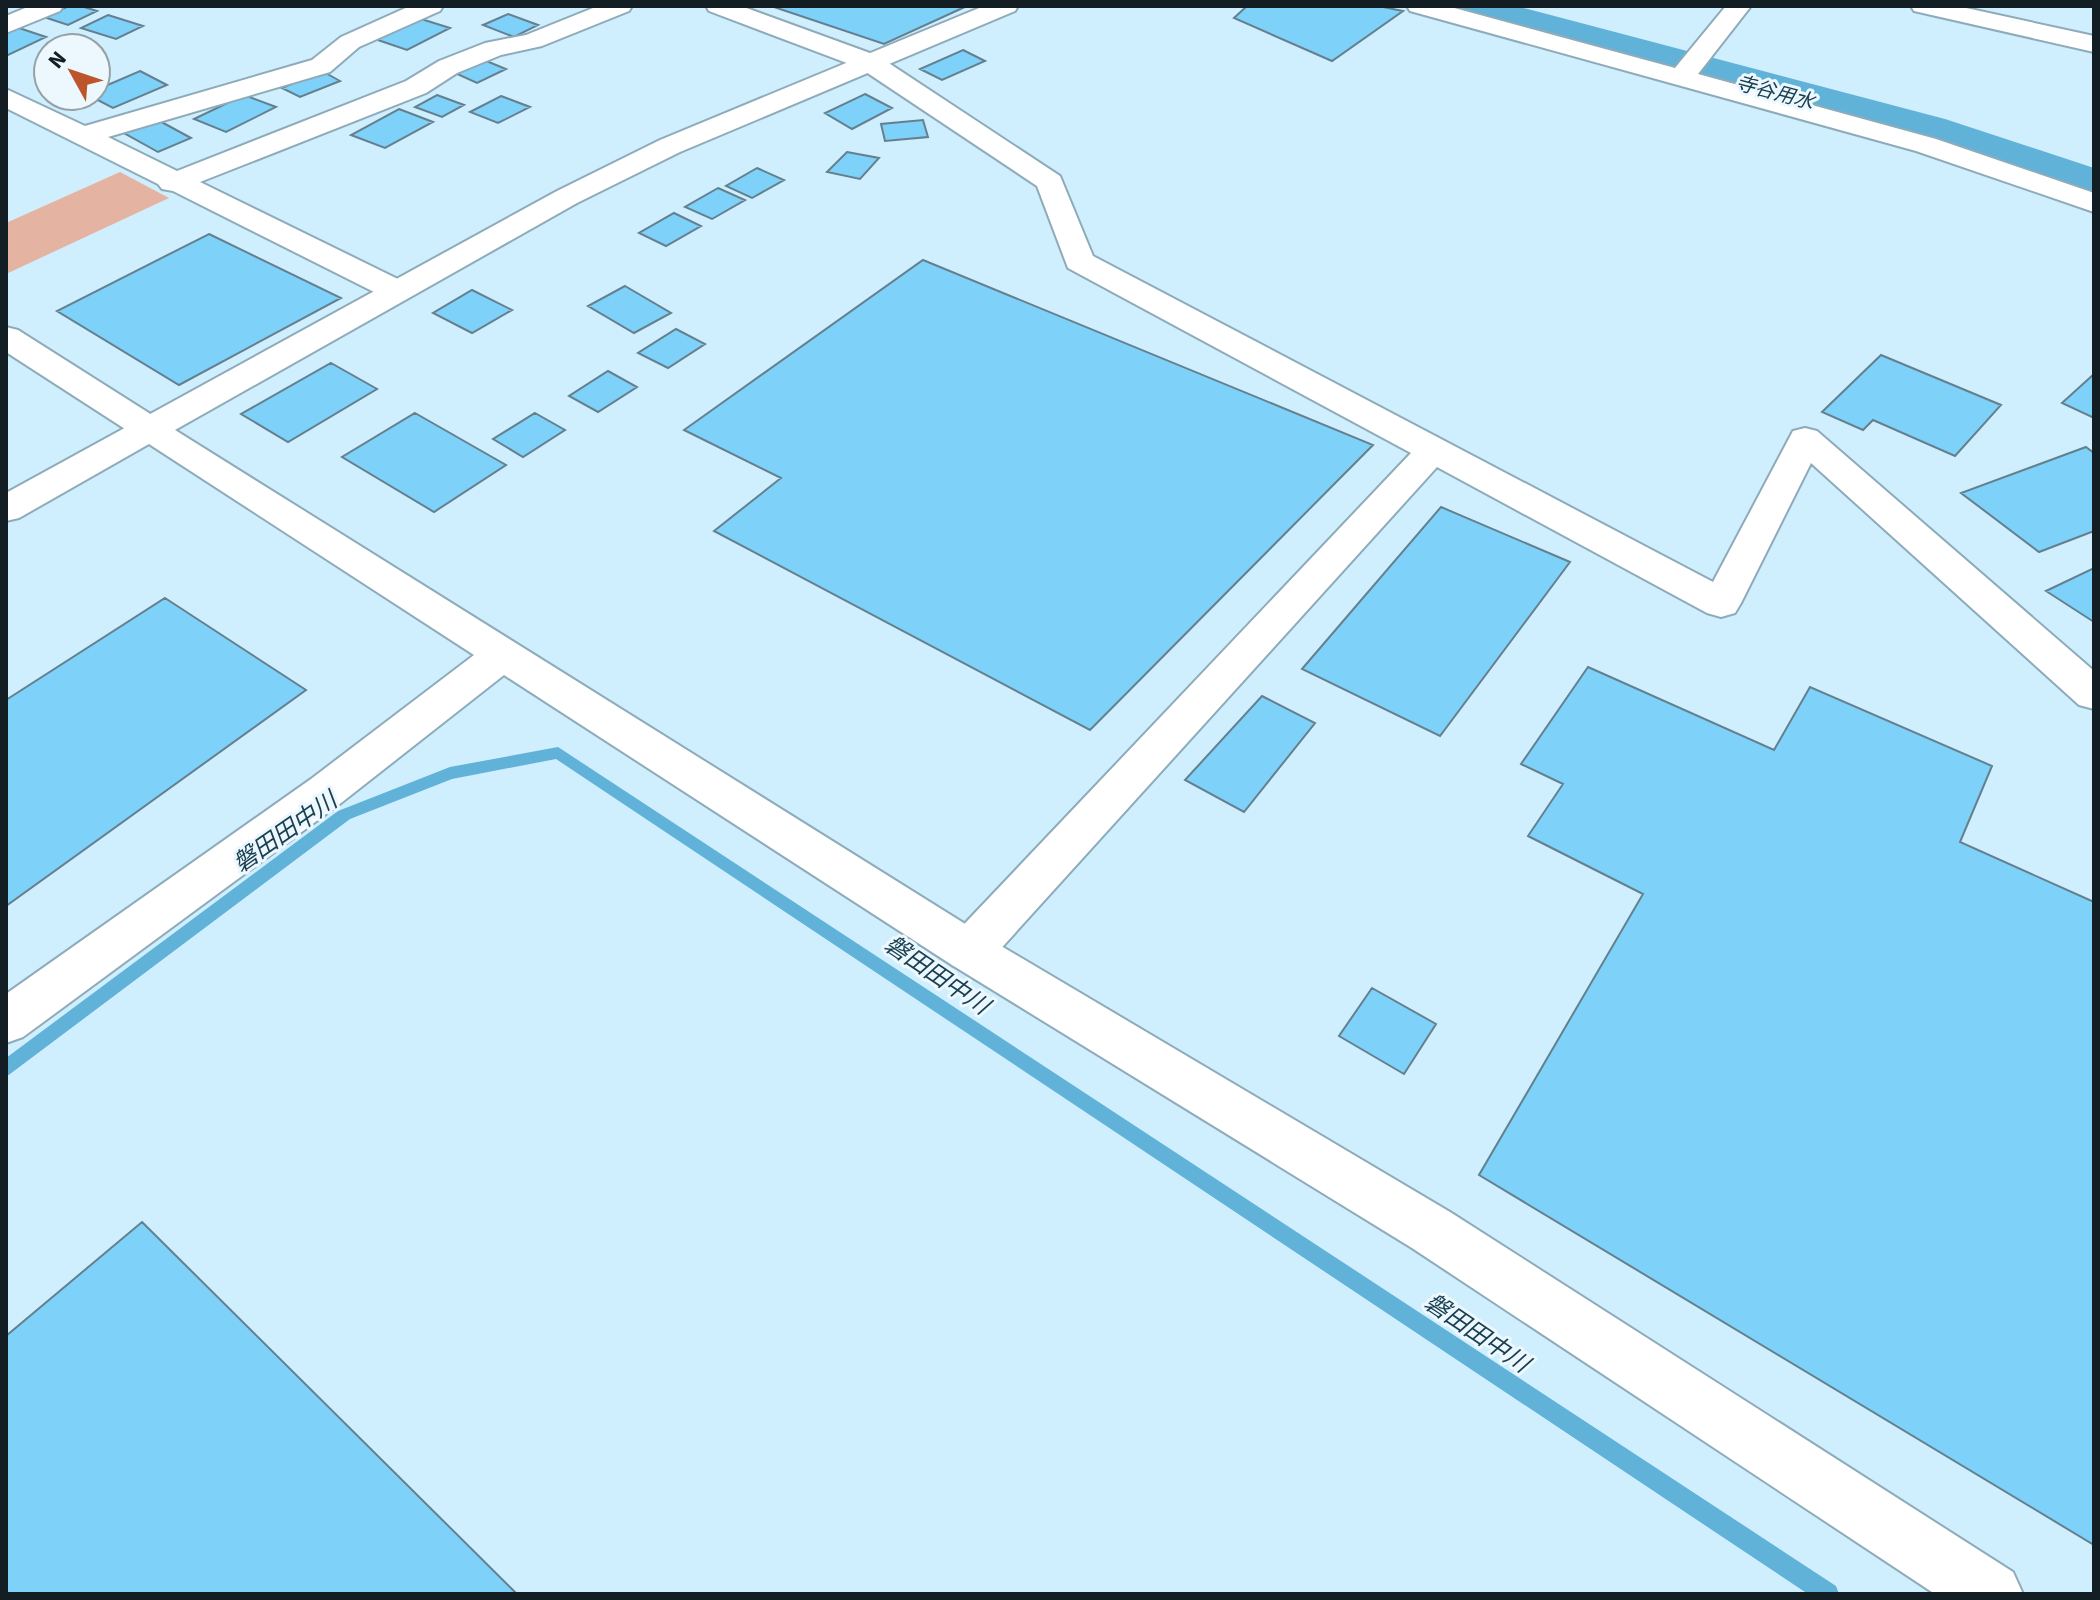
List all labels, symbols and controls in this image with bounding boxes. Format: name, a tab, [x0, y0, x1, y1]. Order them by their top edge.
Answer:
north arrow	[32, 32, 112, 112]
text: N	[40, 44, 74, 76]
water label: 寺谷用水	[1732, 69, 1819, 117]
water label: 磐田田中川	[226, 782, 347, 881]
water label: 磐田田中川	[877, 927, 999, 1025]
water label: 磐田田中川	[1417, 1285, 1539, 1383]

